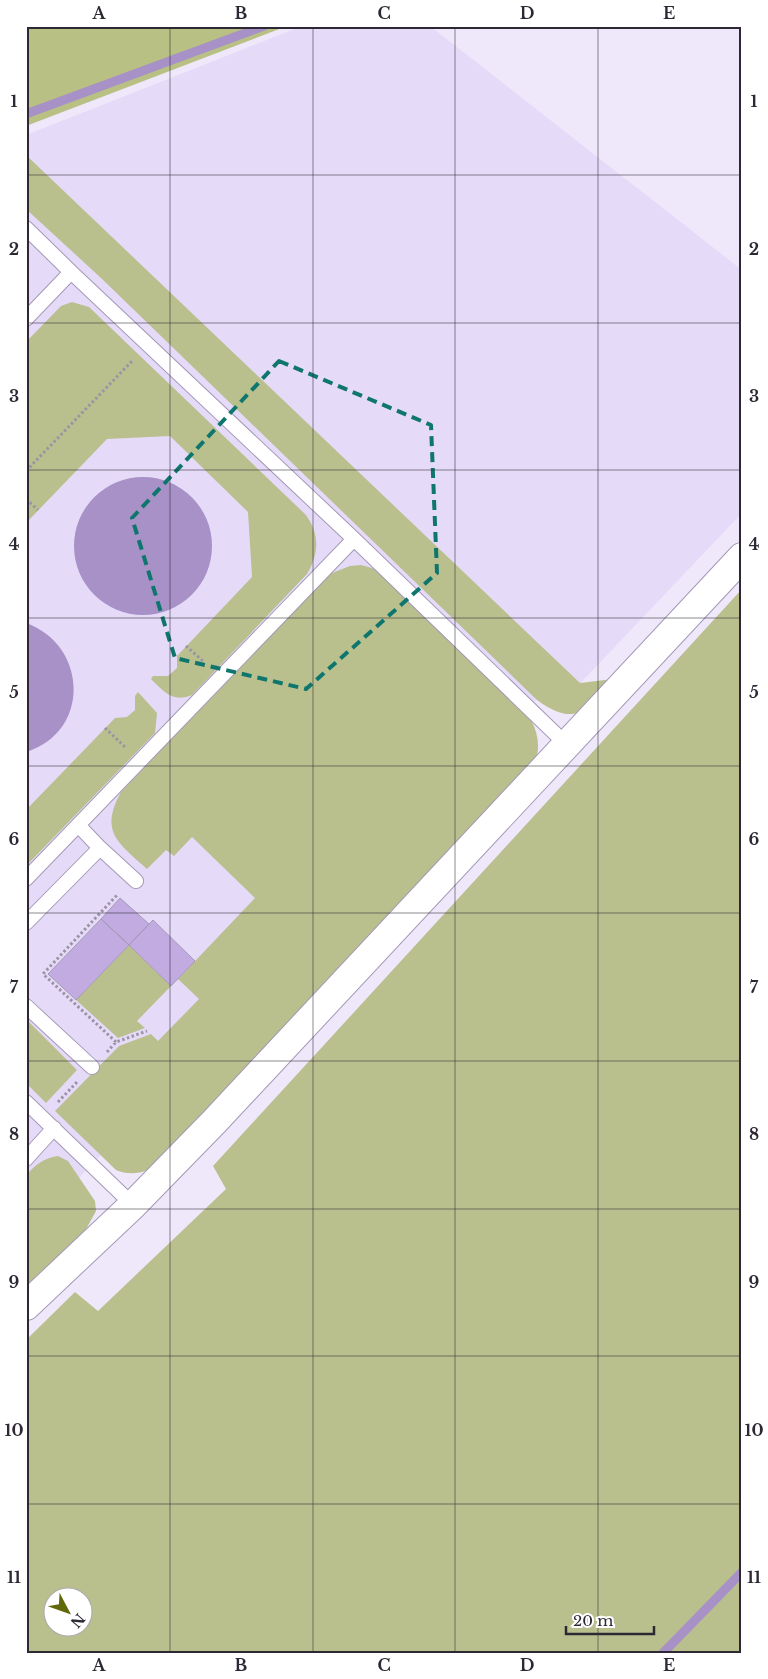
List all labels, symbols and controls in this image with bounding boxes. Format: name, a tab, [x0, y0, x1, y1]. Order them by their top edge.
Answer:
text: A	[92, 3, 107, 23]
text: B	[235, 3, 248, 23]
text: C	[377, 3, 391, 23]
text: D	[520, 3, 534, 23]
text: E	[663, 3, 675, 23]
text: 1	[11, 91, 18, 111]
text: 1	[751, 91, 758, 111]
text: 2	[9, 239, 19, 259]
text: 2	[749, 239, 759, 259]
text: 3	[9, 386, 19, 406]
text: 3	[749, 386, 759, 406]
text: 4	[9, 534, 19, 554]
text: 4	[749, 534, 759, 554]
text: 5	[9, 682, 19, 702]
text: 5	[749, 682, 759, 702]
text: 6	[9, 829, 20, 849]
text: 6	[749, 829, 760, 849]
text: 7	[10, 977, 19, 997]
text: 7	[750, 977, 759, 997]
text: 8	[9, 1124, 19, 1144]
text: 8	[749, 1124, 759, 1144]
text: 9	[9, 1272, 20, 1292]
text: 9	[749, 1272, 760, 1292]
text: 10	[4, 1420, 24, 1440]
text: 10	[744, 1420, 764, 1440]
text: 11	[7, 1567, 21, 1587]
text: 11	[747, 1567, 761, 1587]
north arrow	[42, 1586, 92, 1636]
scale bar	[566, 1604, 653, 1636]
text: N	[67, 1610, 89, 1631]
text: 20 m	[573, 1611, 613, 1630]
text: A	[92, 1655, 107, 1675]
text: B	[235, 1655, 248, 1675]
text: C	[377, 1655, 391, 1675]
text: D	[520, 1655, 534, 1675]
text: E	[663, 1655, 675, 1675]

